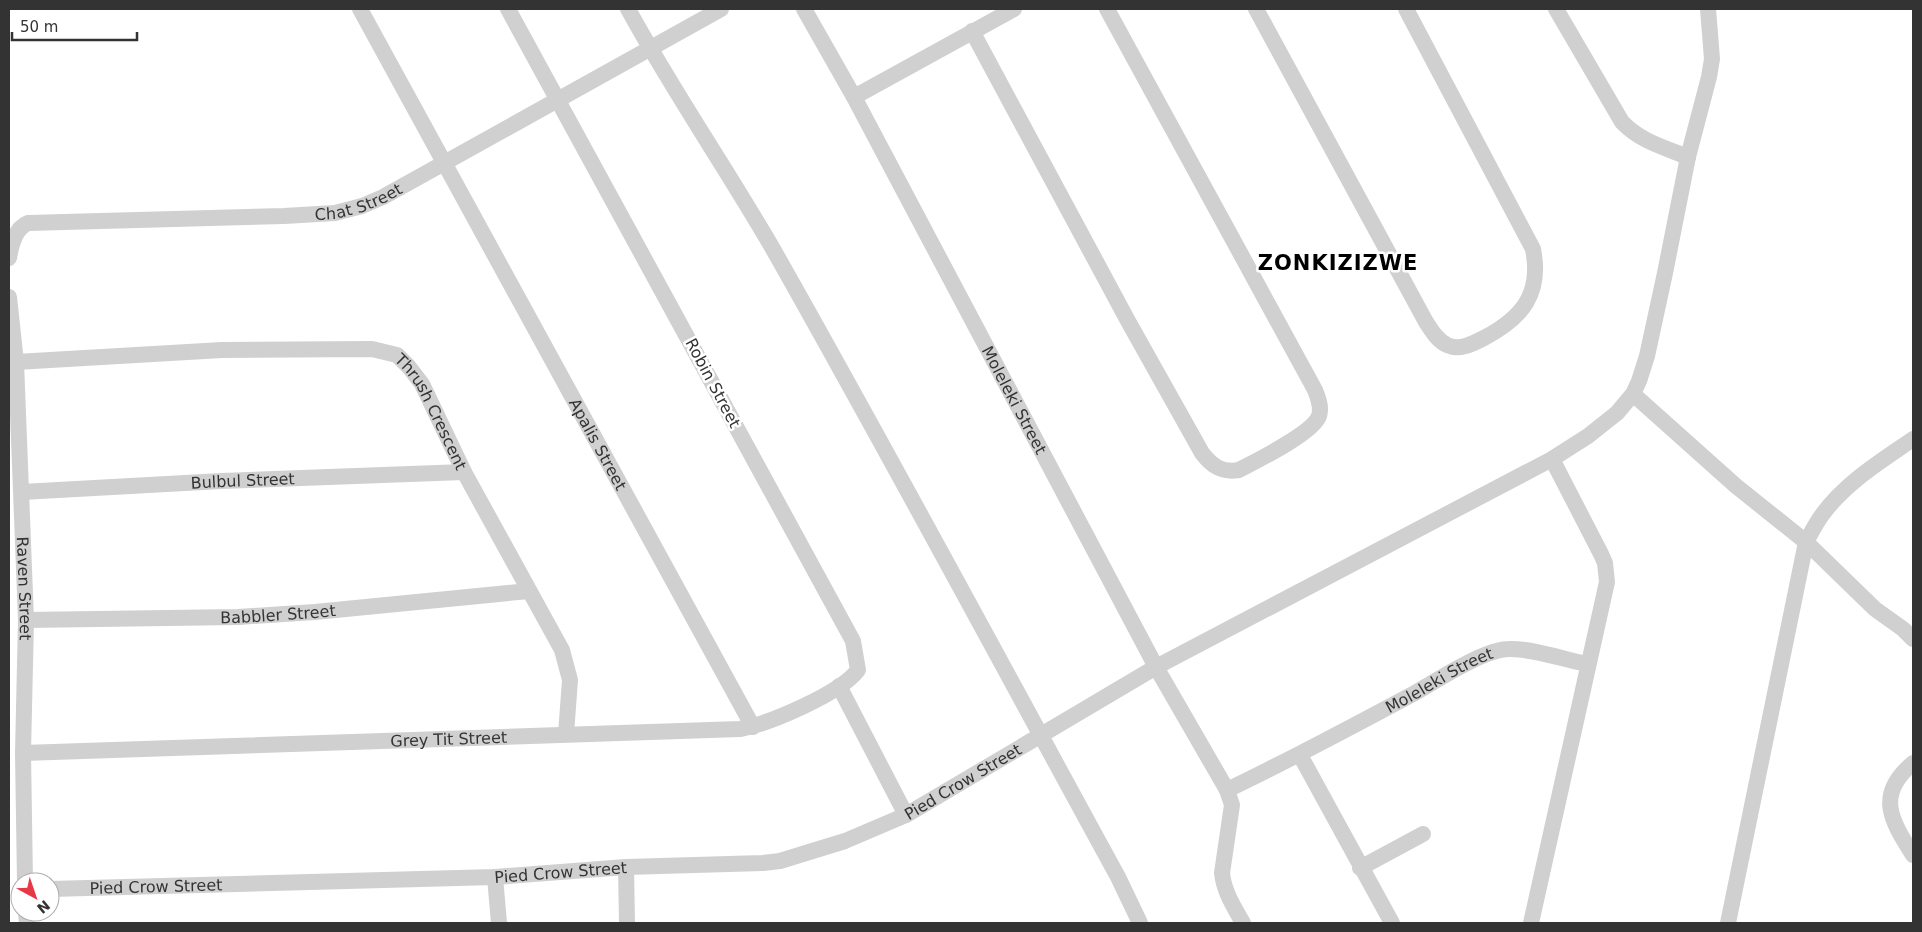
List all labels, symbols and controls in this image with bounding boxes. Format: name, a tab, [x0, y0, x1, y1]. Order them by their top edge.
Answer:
scale bar	[12, 10, 138, 42]
text: 50 m	[20, 18, 58, 36]
street label: Chat Street	[314, 179, 405, 224]
district label: ZONKIZIZWE	[1258, 251, 1418, 275]
street label: Robin Street	[681, 335, 745, 431]
street label: Moleleki Street	[978, 343, 1051, 457]
street label: Thrush Crescent	[391, 349, 471, 473]
street label: Apalis Street	[565, 395, 631, 493]
street label: Bulbul Street	[190, 469, 295, 492]
street label: Raven Street	[13, 536, 36, 641]
street label: Babbler Street	[220, 601, 337, 627]
street label: Moleleki Street	[1382, 643, 1495, 717]
street label: Grey Tit Street	[390, 727, 507, 750]
street label: Pied Crow Street	[901, 739, 1025, 823]
street label: Pied Crow Street	[494, 857, 628, 887]
north arrow	[10, 872, 60, 922]
street label: Pied Crow Street	[89, 875, 223, 897]
text: N	[34, 897, 53, 917]

